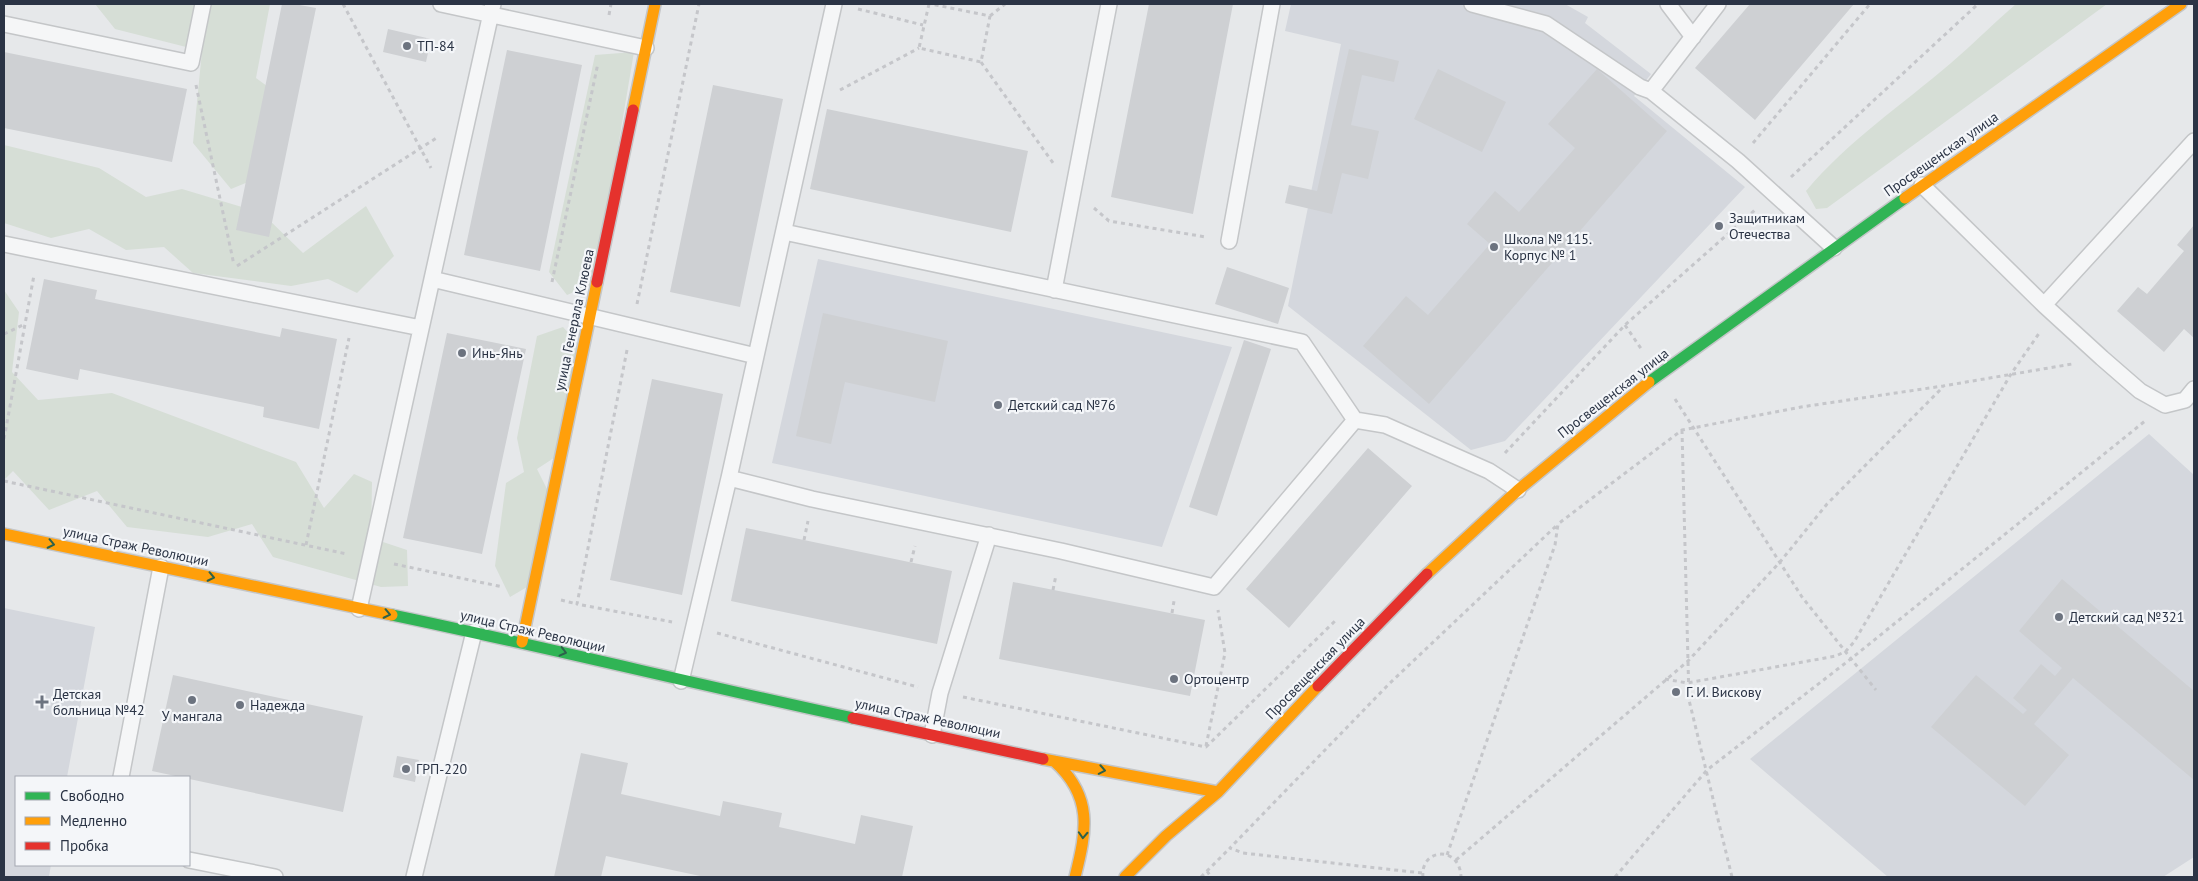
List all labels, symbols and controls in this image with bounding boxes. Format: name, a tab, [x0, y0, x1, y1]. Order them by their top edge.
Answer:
place label: ТП-84	[417, 37, 455, 55]
marker: ТП-84	[401, 40, 413, 52]
street label: Просвещенская улица	[1880, 108, 2002, 200]
place label: Защитникам Отечества	[1729, 209, 1805, 243]
marker: Защитникам Отечества	[1713, 220, 1725, 232]
place label: Школа № 115. Корпус № 1	[1504, 230, 1592, 264]
marker: Школа № 115. Корпус № 1	[1488, 241, 1500, 253]
street label: улица Генерала Клюева	[550, 247, 598, 393]
place label: Инь-Янь	[472, 344, 523, 362]
street label: Просвещенская улица	[1554, 344, 1672, 442]
marker: Инь-Янь	[456, 347, 468, 359]
place label: Детский сад №76	[1008, 396, 1116, 414]
marker: Детский сад №76	[992, 399, 1004, 411]
street label: улица Страж Революции	[62, 522, 210, 570]
one-way arrow	[47, 538, 56, 549]
one-way arrow	[206, 571, 215, 582]
street label: улица Страж Революции	[459, 606, 607, 656]
place label: Детский сад №321	[2069, 608, 2184, 626]
one-way arrow	[382, 609, 391, 619]
marker: Детский сад №321	[2053, 611, 2065, 623]
street label: Просвещенская улица	[1261, 613, 1369, 723]
one-way arrow	[558, 646, 567, 657]
place label: Ортоцентр	[1184, 670, 1249, 688]
marker: Ортоцентр	[1168, 673, 1180, 685]
place label: Г. И. Вискову	[1686, 683, 1762, 701]
place label: Детская больница №42	[53, 685, 145, 719]
marker: Г. И. Вискову	[1670, 686, 1682, 698]
marker: У мангала	[186, 694, 198, 706]
street label: улица Страж Революции	[854, 694, 1002, 742]
marker: Детская больница №42	[35, 695, 49, 709]
place label: Надежда	[250, 696, 305, 714]
marker: Надежда	[234, 699, 246, 711]
place label: У мангала	[162, 707, 222, 725]
place label: ГРП-220	[416, 760, 468, 778]
marker: ГРП-220	[400, 763, 412, 775]
one-way arrow	[1098, 764, 1107, 774]
legend	[15, 776, 190, 866]
text: Свободно	[60, 786, 124, 805]
text: Медленно	[60, 811, 127, 830]
one-way arrow	[1077, 831, 1088, 839]
text: Пробка	[60, 836, 109, 855]

